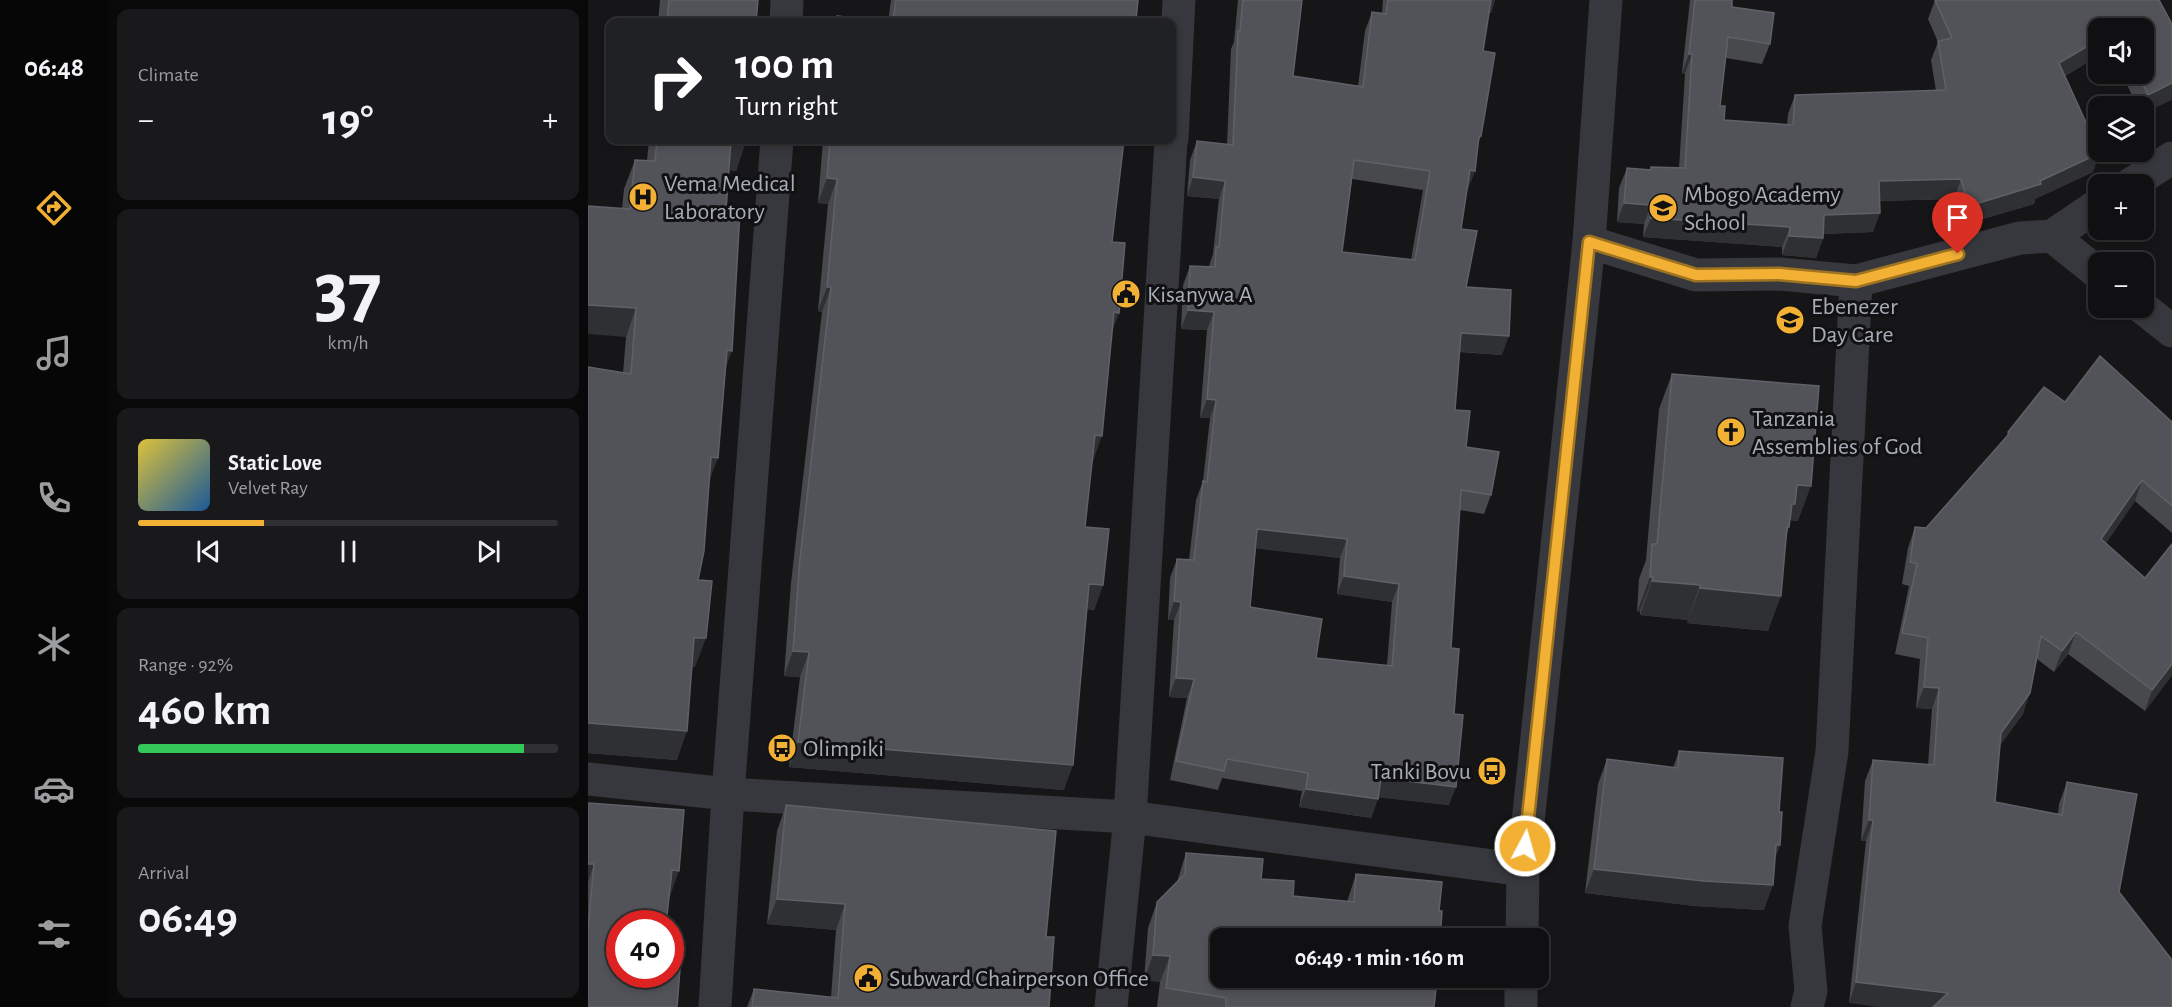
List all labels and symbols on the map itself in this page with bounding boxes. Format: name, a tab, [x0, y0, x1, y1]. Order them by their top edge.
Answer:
place label: Vema Medical Laboratory	[664, 172, 796, 224]
hospital icon: Vema Medical Laboratory	[627, 181, 659, 213]
place label: Mbogo Academy School	[1684, 183, 1840, 235]
school or university icon: Mbogo Academy School	[1647, 192, 1679, 224]
pin	[1932, 192, 1983, 254]
public building icon: Kisanywa A	[1110, 278, 1142, 310]
place label: Kisanywa A	[1147, 283, 1253, 307]
place label: Ebenezer Day Care	[1811, 295, 1898, 347]
school or university icon: Ebenezer Day Care	[1774, 304, 1806, 336]
place label: Tanzania Assemblies of God	[1752, 407, 1923, 459]
church icon: Tanzania Assemblies of God	[1715, 416, 1747, 448]
bus stop icon: Olimpiki	[766, 732, 798, 764]
place label: Olimpiki	[803, 737, 884, 761]
bus stop icon: Tanki Bovu	[1476, 755, 1508, 787]
place label: Tanki Bovu	[1370, 760, 1471, 784]
position arrow	[1493, 814, 1557, 878]
speed limit sign: 40	[606, 910, 684, 988]
public building icon: Subward Chairperson Office	[852, 962, 884, 994]
place label: Subward Chairperson Office	[889, 967, 1149, 991]

